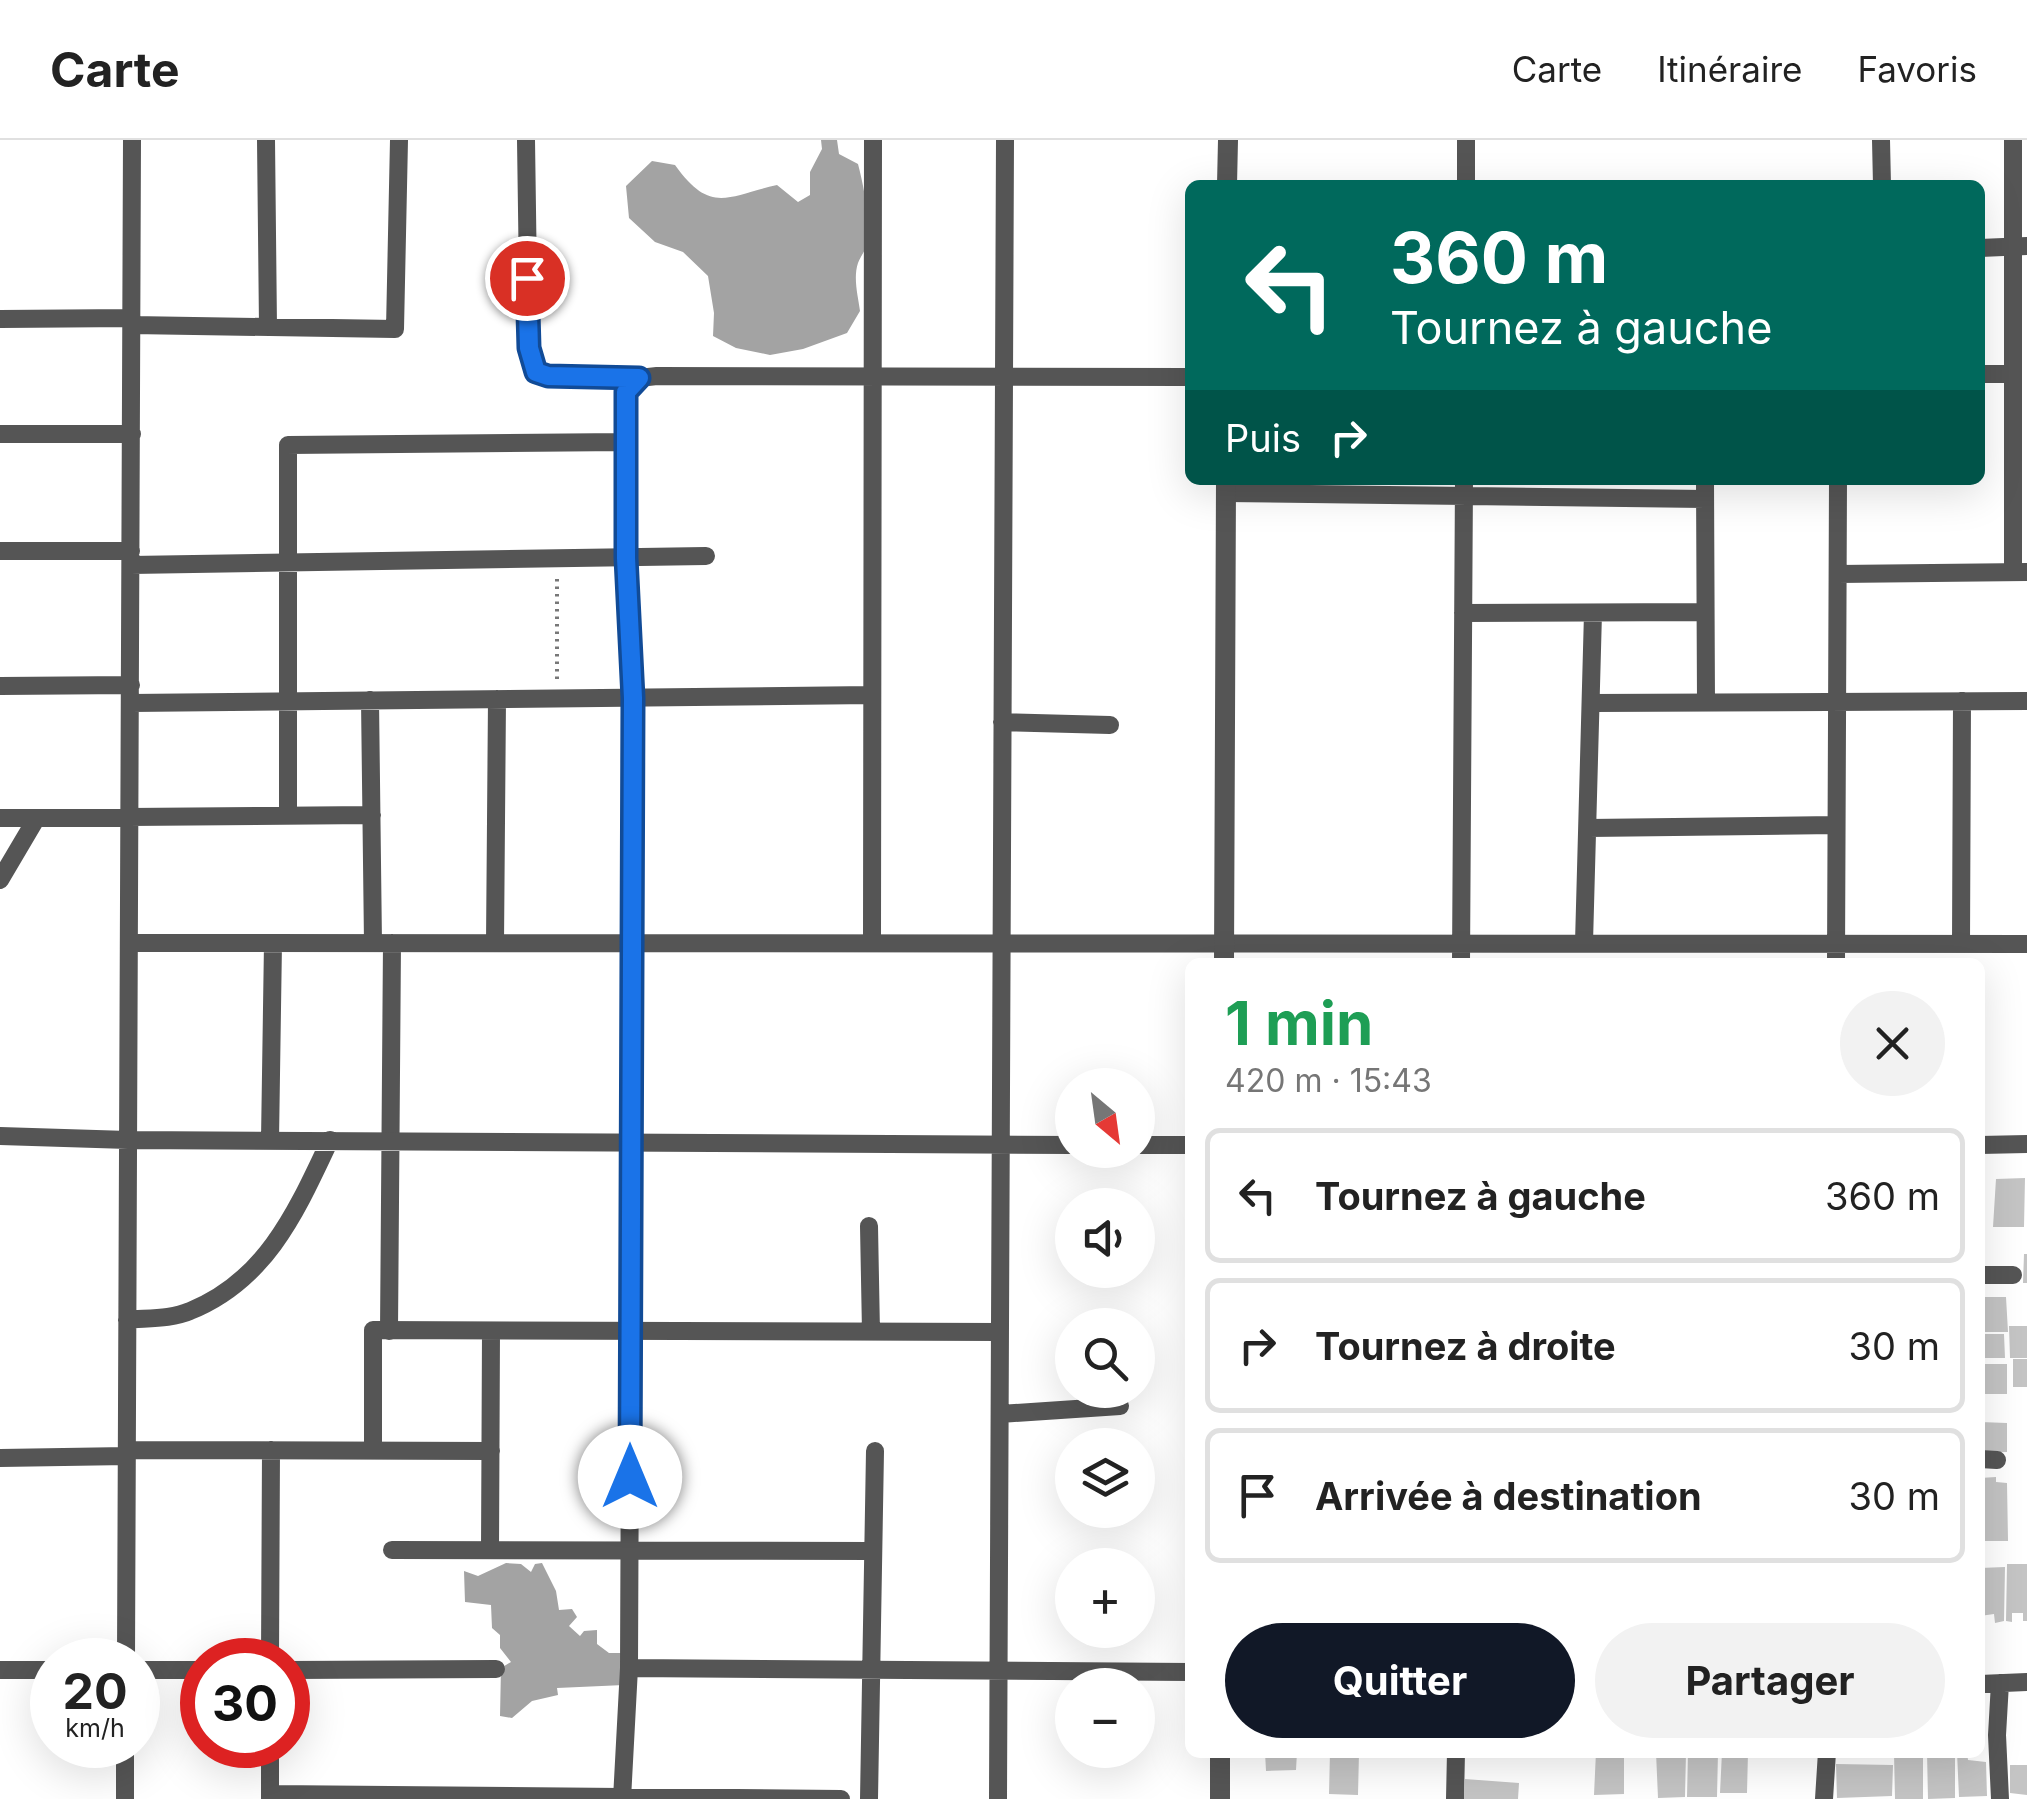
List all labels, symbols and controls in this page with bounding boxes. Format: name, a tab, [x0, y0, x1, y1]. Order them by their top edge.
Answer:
text: Carte	[50, 40, 180, 99]
text: Carte	[1512, 48, 1602, 90]
text: Itinéraire	[1657, 48, 1802, 90]
text: Favoris	[1857, 48, 1977, 90]
text: 360 m	[1390, 215, 1608, 300]
icon: left	[1225, 220, 1355, 350]
pin	[485, 236, 570, 321]
icon: arrive	[500, 251, 555, 306]
text: Tournez à gauche	[1390, 300, 1772, 355]
icon: right	[1321, 410, 1376, 465]
text: Puis	[1225, 415, 1301, 461]
text: 1 min	[1225, 987, 1373, 1059]
button: close	[1840, 991, 1945, 1096]
text: 420 m · 15:43	[1225, 1061, 1432, 1100]
north arrow	[1055, 1068, 1155, 1168]
map controls	[1055, 1068, 1155, 1768]
icon: left	[1230, 1168, 1285, 1223]
text: Tournez à gauche	[1315, 1173, 1646, 1219]
text: 360 m	[1825, 1173, 1940, 1219]
button: sound	[1055, 1188, 1155, 1288]
button: search	[1055, 1308, 1155, 1408]
icon: right	[1230, 1318, 1285, 1373]
text: Tournez à droite	[1315, 1323, 1616, 1369]
text: 30 m	[1849, 1323, 1940, 1369]
position arrow	[578, 1425, 682, 1529]
button: layers	[1055, 1428, 1155, 1528]
icon: arrive	[1230, 1468, 1285, 1523]
text: Arrivée à destination	[1315, 1473, 1702, 1519]
text: 30 m	[1849, 1473, 1940, 1519]
button: +	[1055, 1548, 1155, 1648]
button: Quitter	[1225, 1623, 1575, 1738]
button: Partager	[1595, 1623, 1945, 1738]
speed limit sign: 30	[180, 1638, 310, 1768]
text: 20	[62, 1661, 128, 1721]
button: −	[1055, 1668, 1155, 1768]
text: km/h	[65, 1713, 125, 1743]

